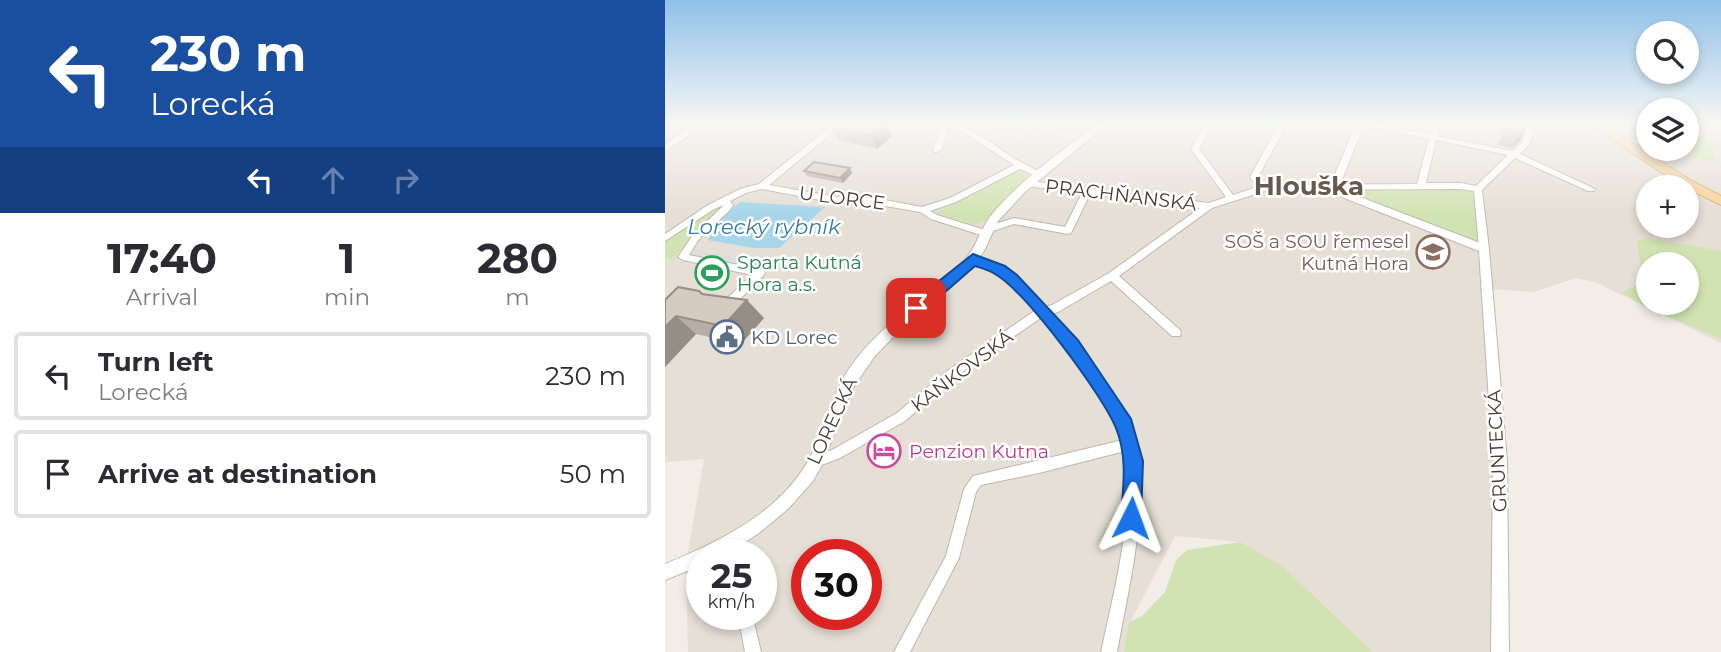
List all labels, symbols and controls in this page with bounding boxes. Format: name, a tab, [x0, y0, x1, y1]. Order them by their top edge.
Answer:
map controls	[1636, 21, 1699, 315]
button: search	[1636, 21, 1699, 84]
text: 230 m	[150, 24, 306, 83]
icon: left	[35, 28, 126, 119]
text: Lorecká	[150, 84, 276, 123]
button: layers	[1636, 98, 1699, 161]
icon: left	[241, 161, 279, 199]
icon: ahead	[314, 161, 352, 199]
icon: right	[387, 161, 425, 199]
district label: Hlouška	[1254, 170, 1364, 202]
street label: PRACHŇANSKÁ	[1044, 174, 1198, 216]
button: +	[1636, 175, 1699, 238]
street label: U LORCE	[798, 181, 886, 215]
water label: Lorecký rybník	[688, 214, 842, 239]
place label: SOŠ a SOU řemesel Kutná Hora	[1225, 230, 1409, 275]
text: 17:40	[107, 232, 217, 284]
text: 1	[339, 232, 355, 284]
text: 280	[477, 232, 558, 284]
school or university icon: SOŠ a SOU řemesel Kutná Hora	[1414, 233, 1452, 271]
place label: Sparta Kutná Hora a.s.	[737, 251, 862, 296]
button: −	[1636, 252, 1699, 315]
sports icon: Sparta Kutná Hora a.s.	[693, 254, 731, 292]
pin	[886, 278, 946, 338]
text: Arrival	[126, 283, 198, 311]
text: min	[324, 283, 370, 311]
text: m	[505, 283, 530, 311]
icon: arrive	[897, 289, 935, 327]
public building icon: KD Lorec	[708, 318, 746, 356]
street label: KAŇKOVSKÁ	[907, 325, 1018, 417]
place label: KD Lorec	[751, 326, 838, 349]
text: Turn left	[98, 346, 214, 378]
icon: left	[39, 357, 77, 395]
text: 230 m	[545, 360, 626, 392]
street label: LORECKÁ	[802, 373, 862, 468]
text: Lorecká	[98, 378, 188, 406]
street label: GRUNTECKÁ	[1482, 389, 1512, 513]
hotel icon: Penzion Kutna	[865, 432, 903, 470]
place label: Penzion Kutna	[909, 440, 1049, 463]
icon: arrive	[39, 455, 77, 493]
text: Arrive at destination	[98, 458, 377, 490]
text: 50 m	[560, 458, 626, 490]
position arrow	[1094, 481, 1168, 555]
speed limit sign: 30	[791, 539, 882, 630]
text: 25	[711, 554, 752, 597]
text: km/h	[707, 591, 756, 613]

